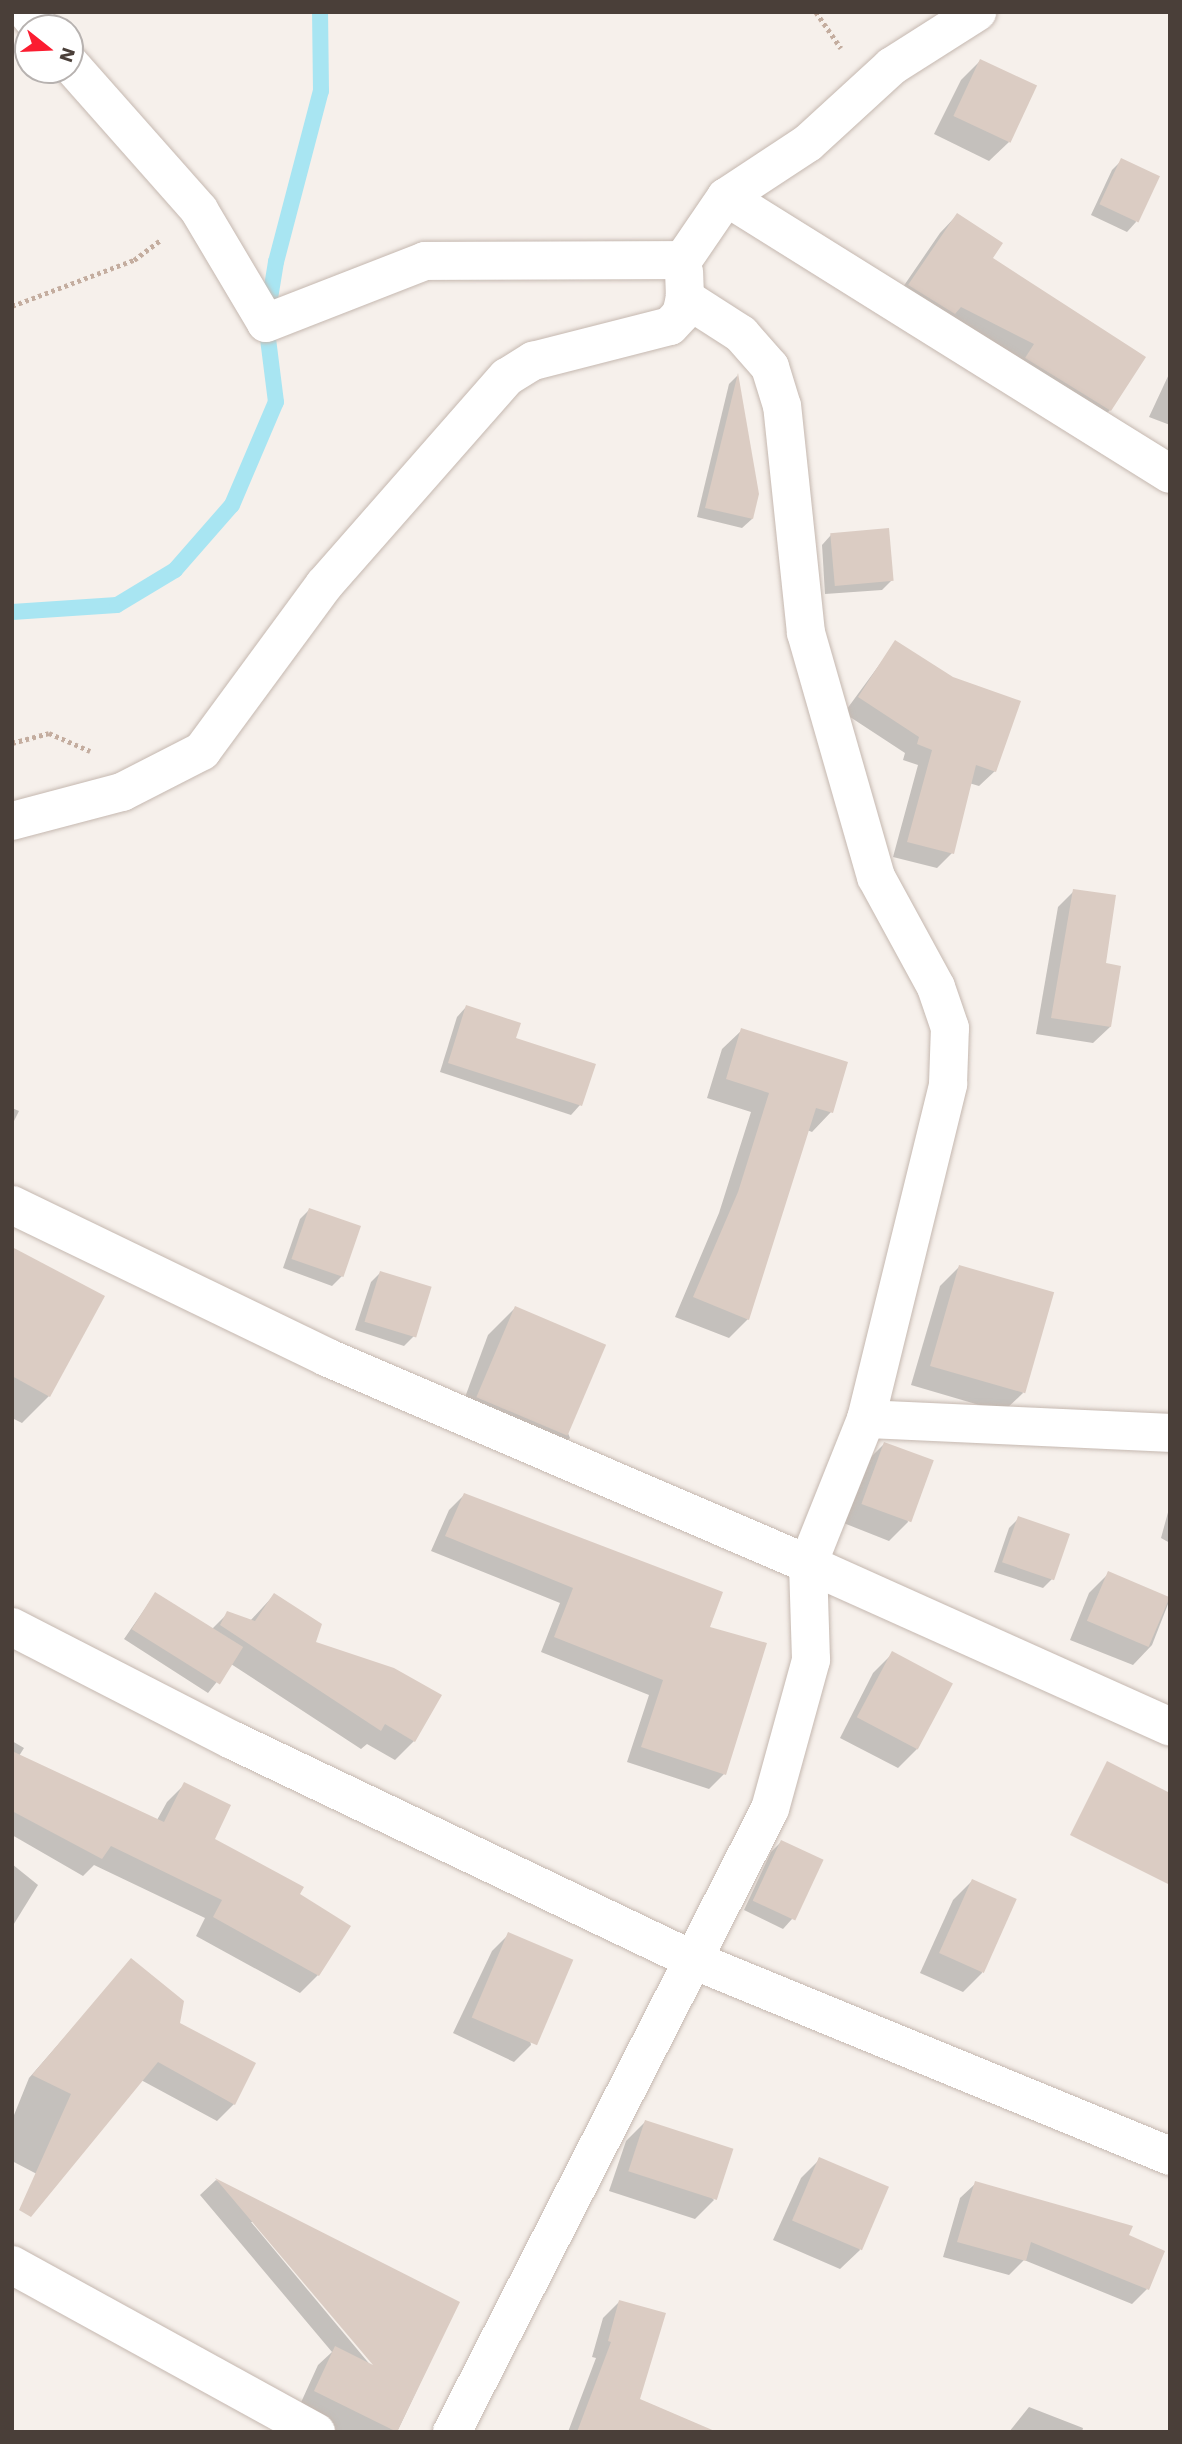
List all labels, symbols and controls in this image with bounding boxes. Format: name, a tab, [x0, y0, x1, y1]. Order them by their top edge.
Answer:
north arrow	[14, 14, 84, 84]
text: N	[54, 45, 81, 65]

